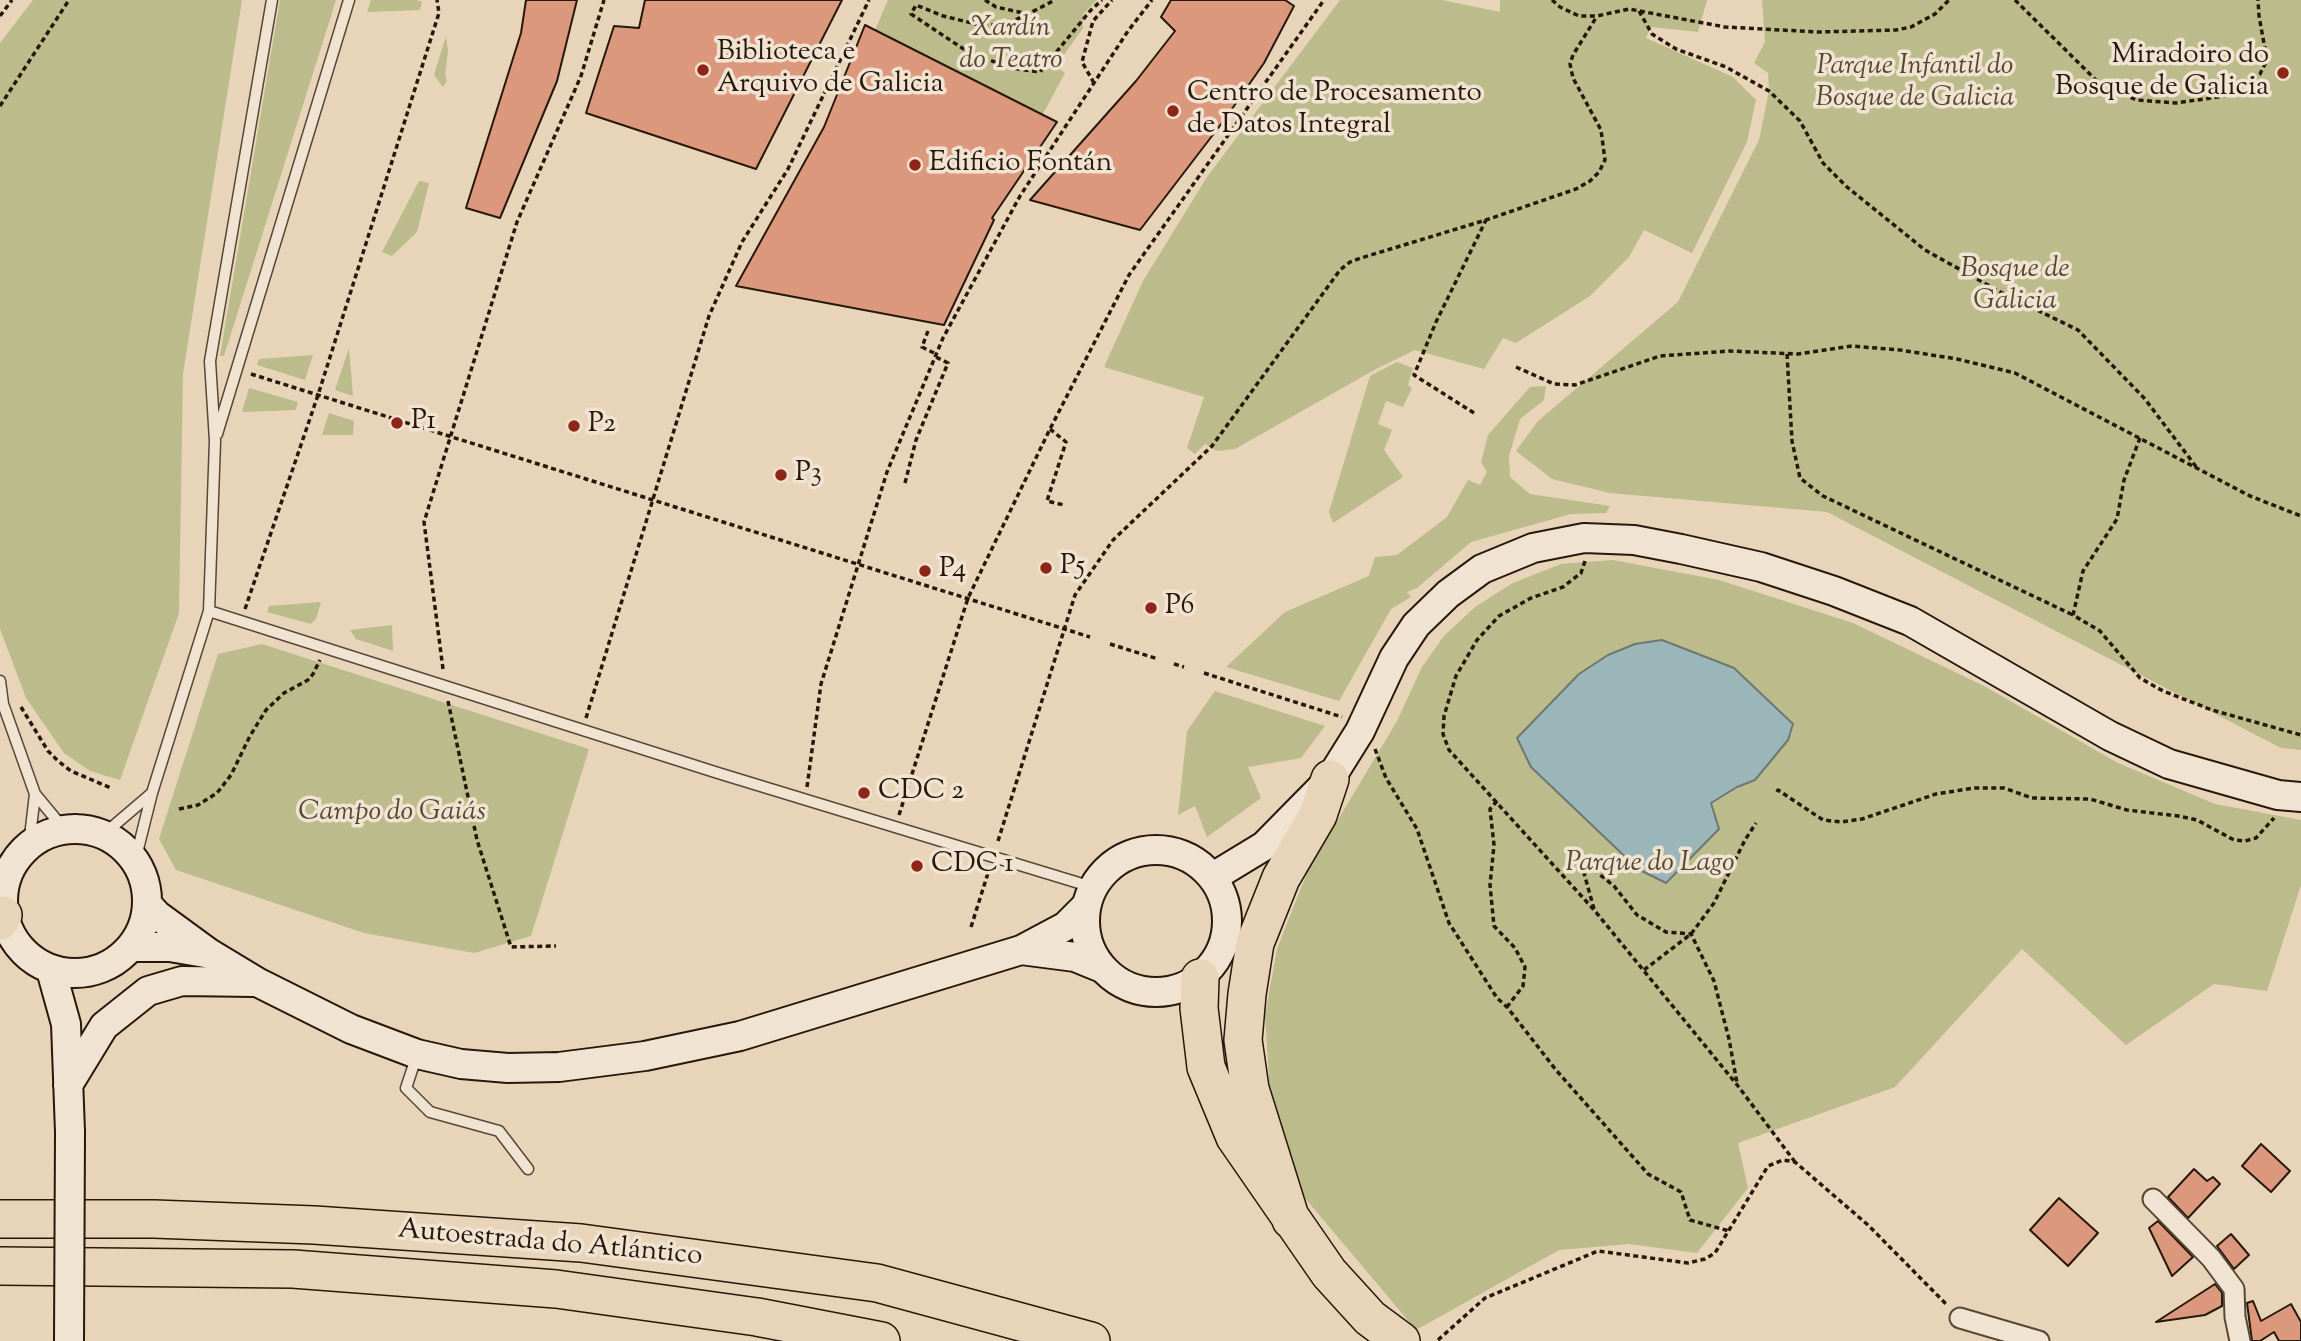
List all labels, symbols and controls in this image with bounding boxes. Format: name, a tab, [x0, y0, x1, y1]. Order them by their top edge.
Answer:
park label: Xardín do Teatro	[960, 13, 1062, 79]
place label: Biblioteca e Arquivo de Galicia	[717, 37, 944, 103]
place label: Miradoiro do Bosque de Galicia	[2055, 40, 2269, 106]
park label: Parque Infantil do Bosque de Galicia	[1816, 51, 2014, 117]
marker: Biblioteca e Arquivo de Galicia	[695, 62, 711, 78]
marker: Miradoiro do Bosque de Galicia	[2275, 65, 2291, 81]
place label: Centro de Procesamento de Datos Integral	[1187, 78, 1482, 144]
marker: Centro de Procesamento de Datos Integral	[1165, 103, 1181, 119]
place label: Edificio Fontán	[929, 148, 1112, 182]
marker: Edificio Fontán	[907, 157, 923, 173]
park label: Bosque de Galicia	[1960, 254, 2070, 320]
place label: P1	[411, 406, 436, 440]
place label: P2	[588, 409, 616, 443]
marker: P1	[389, 415, 405, 431]
marker: P2	[566, 418, 582, 434]
place label: P3	[795, 458, 822, 492]
marker: P3	[773, 467, 789, 483]
place label: P5	[1060, 551, 1085, 585]
place label: P4	[939, 554, 966, 588]
marker: P5	[1038, 560, 1054, 576]
marker: P4	[917, 563, 933, 579]
place label: P6	[1165, 591, 1194, 625]
marker: P6	[1143, 600, 1159, 616]
place label: CDC 2	[878, 776, 964, 810]
marker: CDC 2	[856, 785, 872, 801]
park label: Campo do Gaiás	[298, 797, 486, 831]
park label: Parque do Lago	[1566, 848, 1734, 882]
place label: CDC 1	[931, 849, 1014, 883]
marker: CDC 1	[909, 858, 925, 874]
street label: Autoestrada do Atlántico	[396, 1215, 704, 1275]

